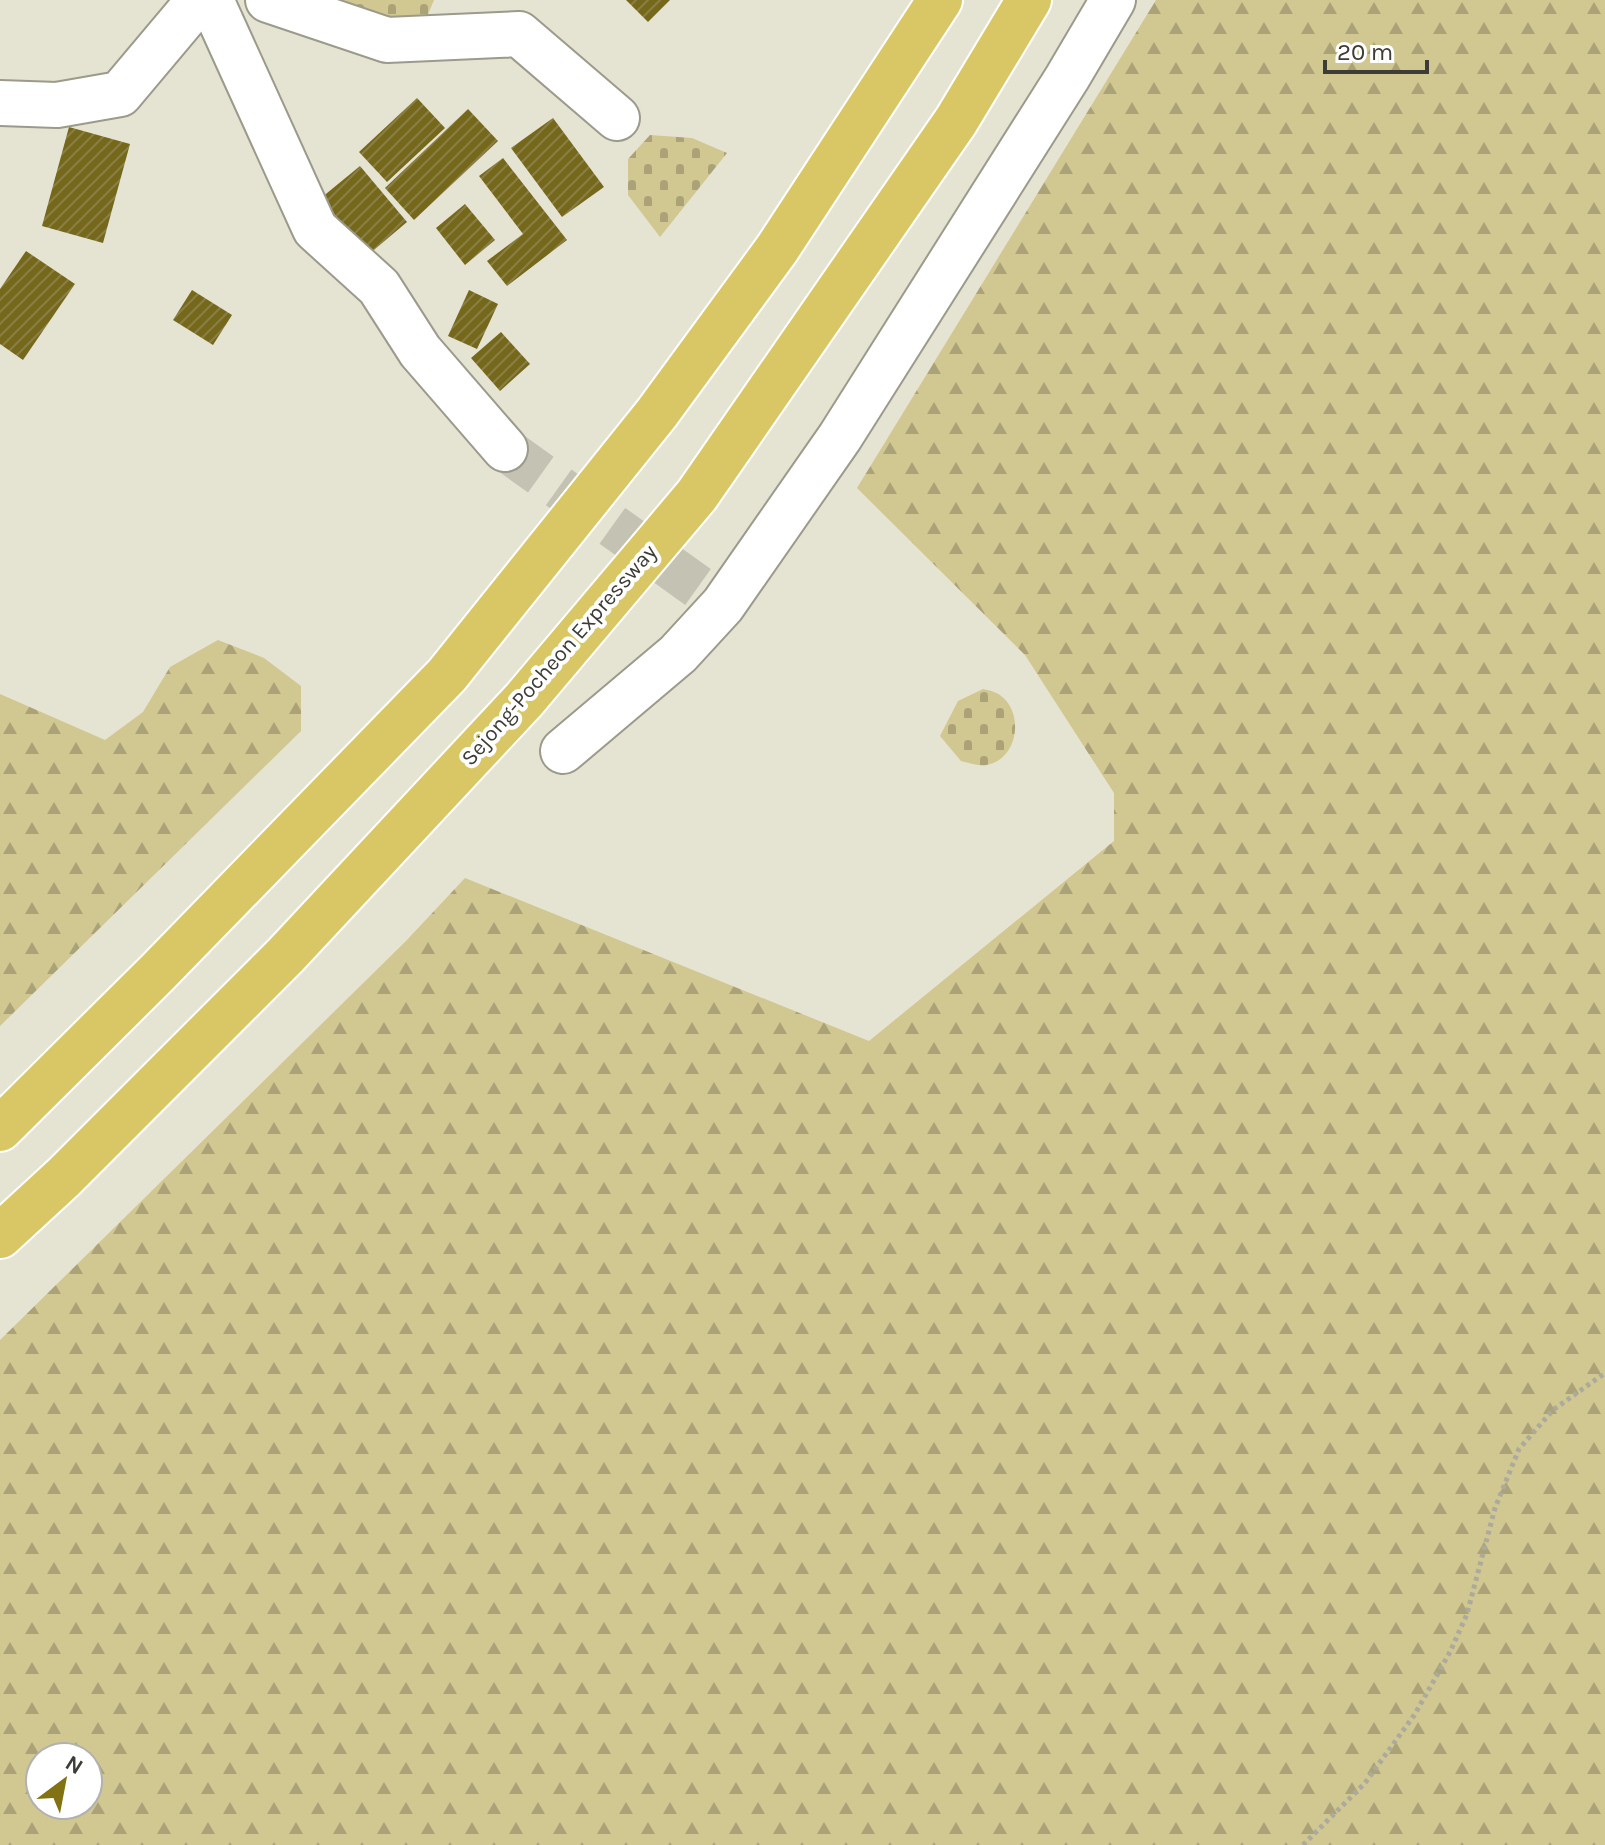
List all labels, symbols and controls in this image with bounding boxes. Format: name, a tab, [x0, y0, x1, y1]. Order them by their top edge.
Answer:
scale bar	[1325, 24, 1427, 74]
text: 20 m	[1337, 38, 1393, 66]
street label: Sejong-Pocheon Expressway	[456, 539, 662, 771]
north arrow	[24, 1741, 104, 1821]
text: N	[60, 1750, 88, 1780]

